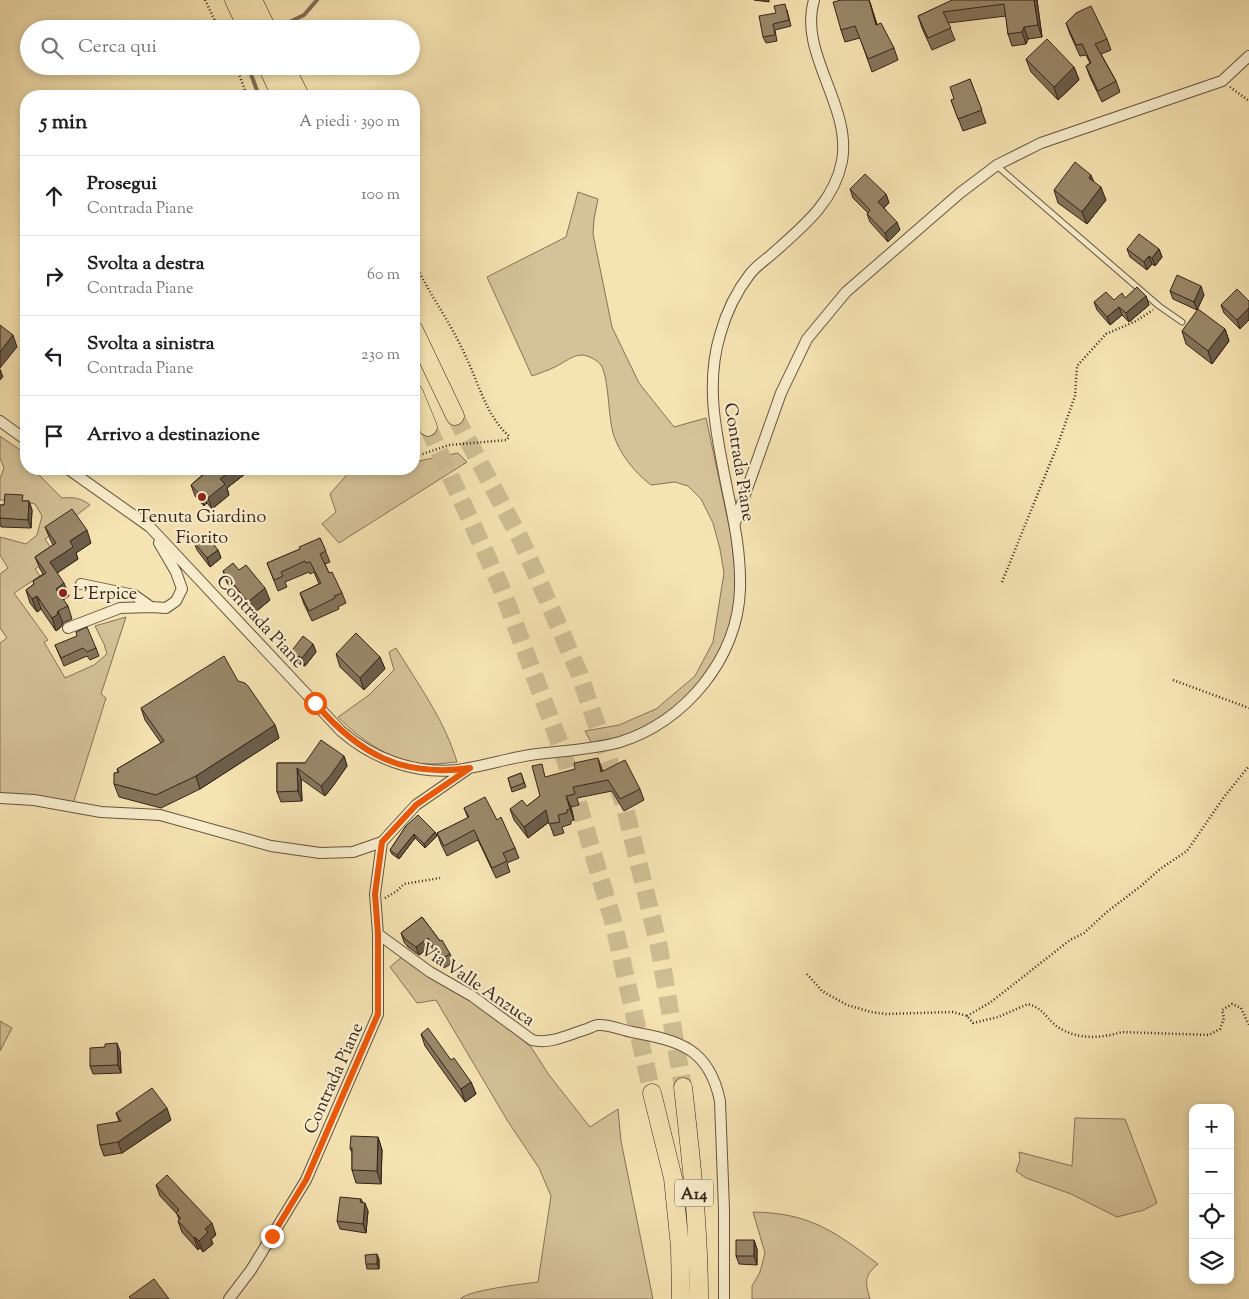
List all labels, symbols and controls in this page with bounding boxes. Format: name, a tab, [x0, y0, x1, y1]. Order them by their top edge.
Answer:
search box	[20, 20, 420, 75]
icon: search	[38, 34, 66, 62]
text: Cerca qui	[78, 34, 157, 61]
text: 5 min	[40, 108, 87, 138]
text: A piedi · 390 m	[299, 111, 400, 134]
text: Prosegui	[87, 171, 157, 198]
icon: ahead	[40, 182, 68, 210]
text: 100 m	[361, 184, 400, 207]
text: Contrada Piane	[87, 198, 193, 221]
text: Svolta a destra	[87, 251, 204, 278]
icon: right	[40, 262, 68, 290]
text: 60 m	[367, 264, 400, 287]
text: Contrada Piane	[87, 278, 193, 301]
text: Svolta a sinistra	[87, 331, 215, 358]
icon: left	[40, 342, 68, 370]
text: 230 m	[361, 344, 400, 367]
text: Contrada Piane	[87, 358, 193, 381]
street label: Contrada Piane	[716, 401, 760, 523]
icon: arrive	[40, 422, 68, 450]
text: Arrivo a destinazione	[87, 422, 260, 449]
marker: Tenuta Giardino Fiorito	[196, 491, 208, 503]
place label: Tenuta Giardino Fiorito	[138, 505, 267, 552]
street label: Contrada Piane	[209, 570, 310, 675]
place label: L'Erpice	[73, 582, 137, 608]
marker: L'Erpice	[57, 587, 69, 599]
route start	[304, 692, 327, 715]
street label: Via Valle Anzuca	[414, 938, 539, 1034]
street label: Contrada Piane	[299, 1019, 371, 1139]
map controls	[1189, 1104, 1234, 1284]
button: +	[1189, 1104, 1234, 1149]
button: −	[1189, 1149, 1234, 1194]
road number: A14	[675, 1180, 713, 1206]
button: locate	[1189, 1194, 1234, 1239]
route end	[261, 1225, 284, 1248]
button: layers	[1189, 1239, 1234, 1284]

